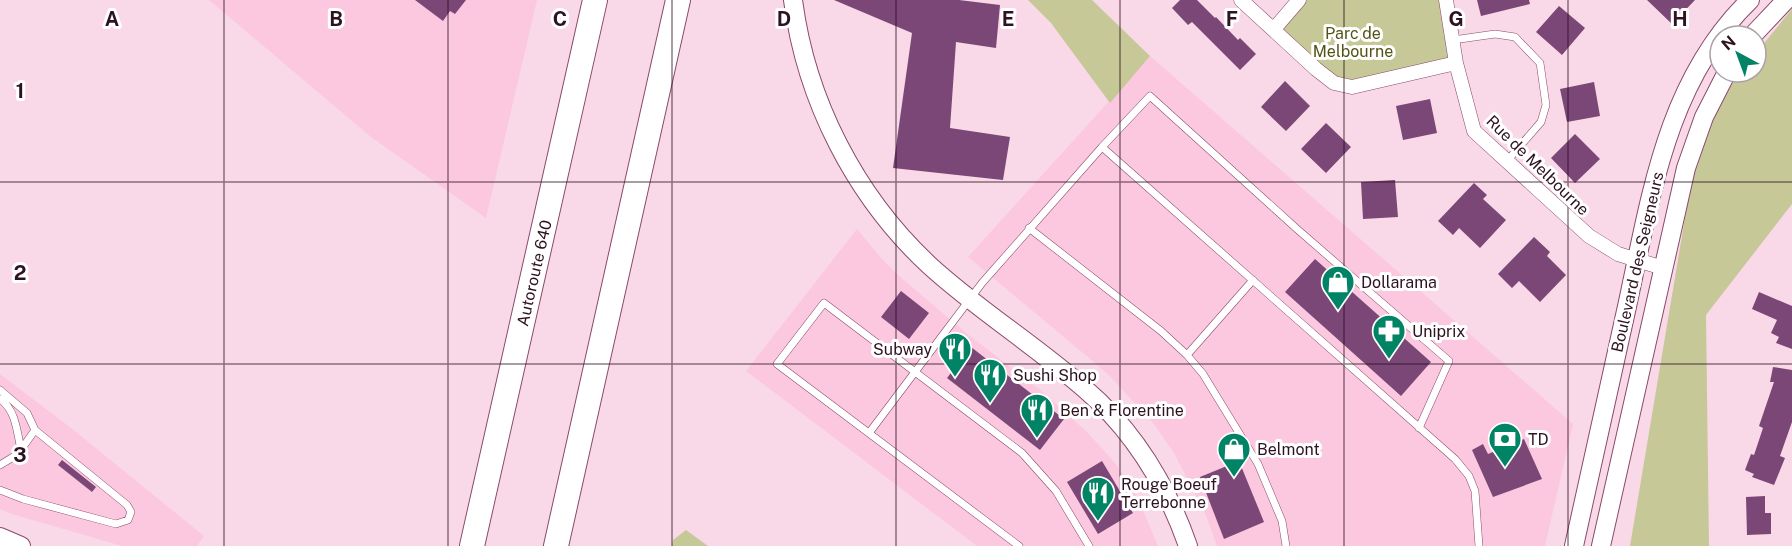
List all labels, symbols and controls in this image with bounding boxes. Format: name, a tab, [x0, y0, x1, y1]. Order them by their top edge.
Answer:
text: A	[105, 7, 119, 31]
text: B	[329, 7, 343, 31]
text: C	[553, 7, 567, 31]
text: D	[777, 7, 791, 31]
text: E	[1002, 7, 1014, 31]
text: F	[1226, 7, 1238, 31]
text: G	[1448, 7, 1464, 31]
text: H	[1672, 7, 1688, 31]
park label: Parc de Melbourne	[1313, 24, 1393, 61]
north arrow	[1708, 24, 1768, 84]
text: N	[1718, 32, 1739, 54]
text: 1	[16, 79, 24, 103]
street label: Rue de Melbourne	[1482, 111, 1593, 219]
street label: Boulevard des Seigneurs	[1607, 170, 1668, 354]
street label: Autoroute 640	[513, 218, 556, 328]
text: 2	[14, 261, 26, 285]
shop icon: Dollarama	[1320, 264, 1356, 311]
place label: Dollarama	[1361, 273, 1437, 292]
pharmacy icon: Uniprix	[1371, 313, 1407, 360]
place label: Uniprix	[1412, 322, 1465, 341]
restaurant icon: Subway	[937, 331, 973, 378]
place label: Subway	[873, 340, 932, 359]
restaurant icon: Sushi Shop	[972, 357, 1008, 404]
place label: Sushi Shop	[1013, 366, 1097, 385]
restaurant icon: Ben & Florentine	[1019, 392, 1055, 439]
place label: Ben & Florentine	[1060, 401, 1184, 420]
bank icon: TD	[1487, 421, 1523, 468]
place label: TD	[1528, 430, 1549, 449]
shop icon: Belmont	[1216, 431, 1252, 478]
place label: Belmont	[1257, 440, 1320, 459]
text: 3	[13, 443, 27, 467]
restaurant icon: Rouge Boeuf Terrebonne	[1080, 475, 1116, 522]
place label: Rouge Boeuf Terrebonne	[1121, 475, 1217, 512]

